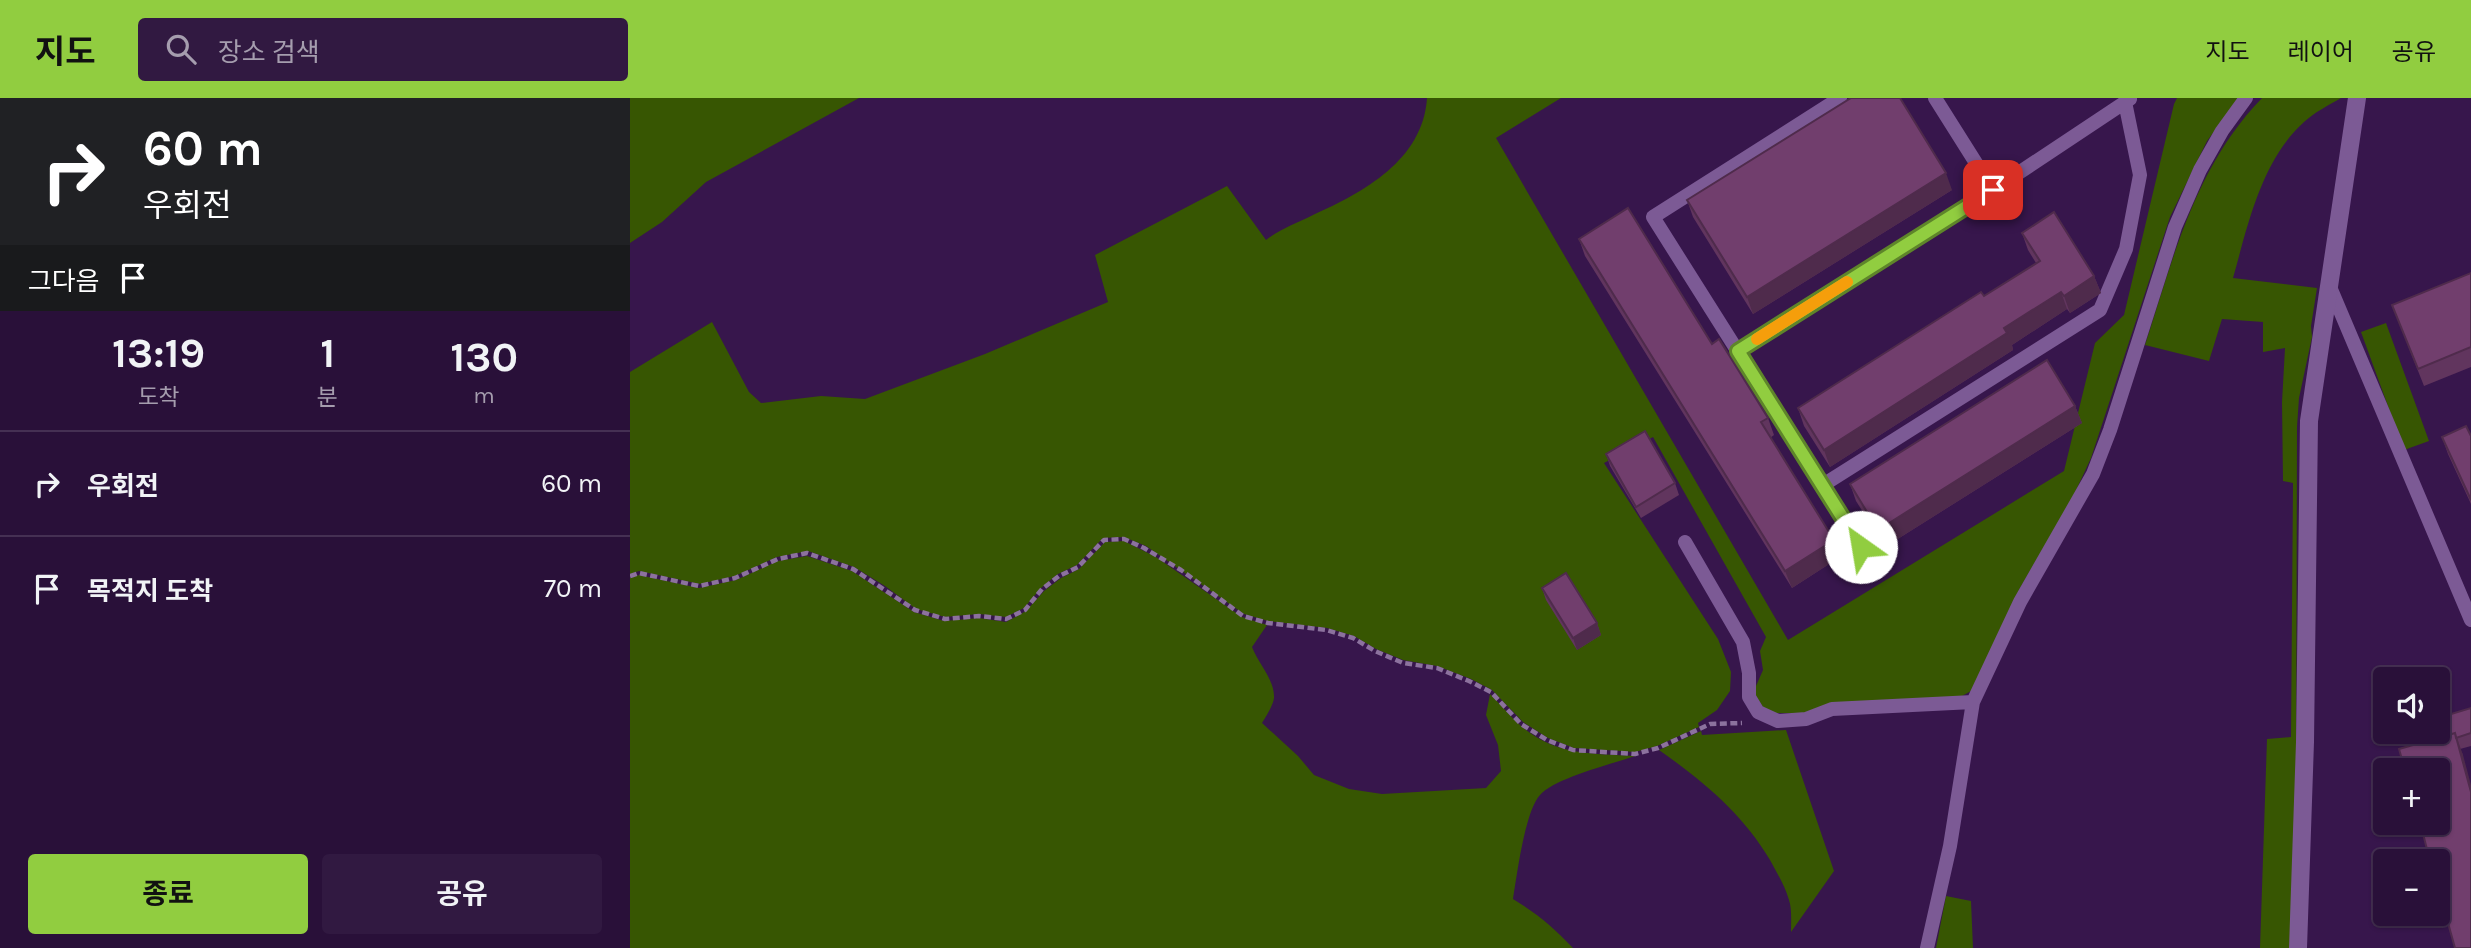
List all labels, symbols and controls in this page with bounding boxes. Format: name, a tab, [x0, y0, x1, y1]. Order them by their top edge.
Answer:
search box	[138, 18, 628, 81]
icon: search	[162, 30, 200, 68]
text: 지도	[35, 33, 96, 71]
text: 장소 검색	[218, 37, 320, 68]
text: 지도	[2205, 38, 2250, 66]
text: 레이어	[2288, 38, 2354, 66]
text: 공유	[2392, 38, 2436, 66]
text: 60 m	[143, 120, 263, 177]
icon: right	[28, 126, 119, 217]
pin	[1963, 160, 2023, 220]
icon: arrive	[1974, 171, 2012, 209]
text: 우회전	[143, 187, 231, 224]
icon: arrive	[114, 259, 152, 297]
text: 그다음	[28, 266, 100, 297]
text: 13:19	[112, 328, 205, 378]
text: 1	[320, 328, 335, 378]
text: 130	[450, 332, 518, 382]
text: m	[473, 382, 495, 409]
text: 도착	[137, 384, 180, 411]
text: 분	[317, 384, 338, 411]
icon: right	[28, 465, 66, 503]
text: 60 m	[541, 468, 602, 499]
text: 우회전	[87, 471, 159, 502]
position arrow	[1824, 510, 1898, 584]
icon: arrive	[28, 570, 66, 608]
text: 70 m	[544, 573, 602, 604]
text: 목적지 도착	[87, 576, 213, 607]
map controls	[2373, 667, 2450, 926]
button: sound	[2373, 667, 2450, 744]
button: +	[2373, 758, 2450, 835]
button: −	[2373, 849, 2450, 926]
button: 종료	[28, 854, 308, 934]
button: 공유	[322, 854, 602, 934]

